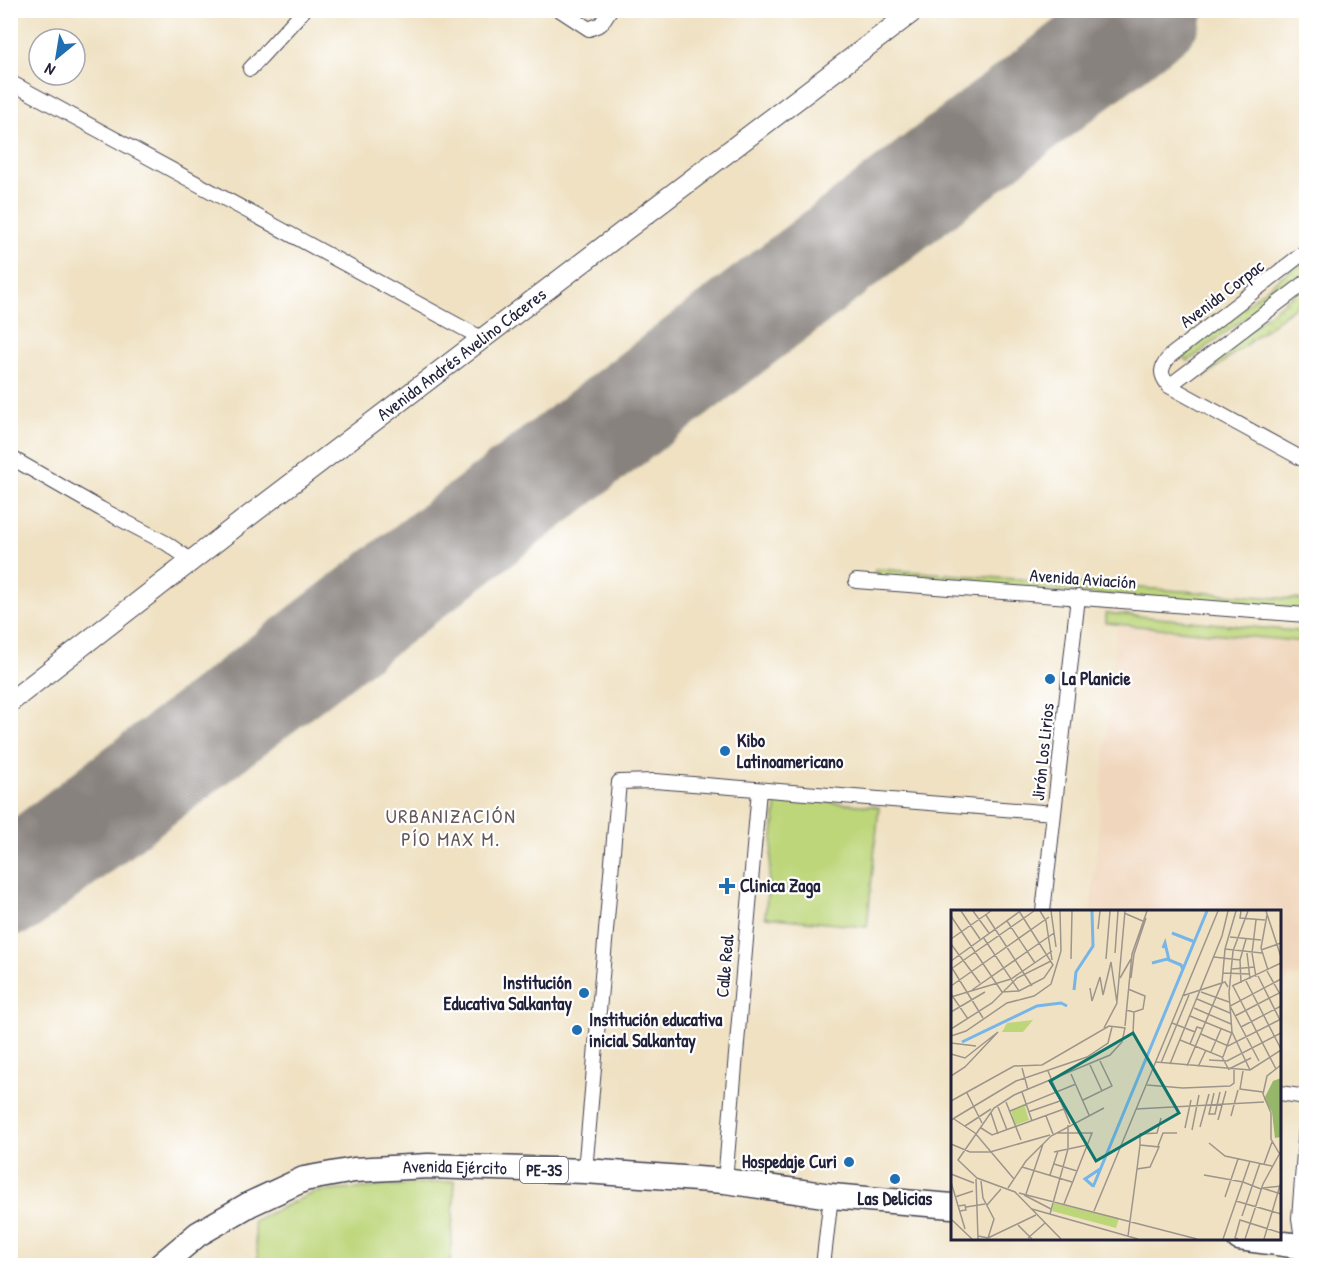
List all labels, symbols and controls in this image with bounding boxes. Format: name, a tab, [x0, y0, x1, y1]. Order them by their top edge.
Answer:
north arrow	[27, 27, 87, 87]
text: N	[40, 58, 59, 82]
street label: Avenida Corpac	[1175, 254, 1269, 333]
street label: Avenida Andrés Avelino Cáceres	[372, 282, 551, 426]
street label: Avenida Aviación	[1029, 562, 1137, 595]
place label: La Planicie	[1062, 666, 1132, 691]
marker: La Planicie	[1043, 672, 1057, 686]
street label: Jirón Los Lirios	[1025, 702, 1060, 802]
place label: Kibo Latinoamericano	[737, 728, 844, 774]
marker: Kibo Latinoamericano	[718, 744, 732, 758]
district label: URBANIZACIÓN PÍO MAX M.	[386, 802, 516, 852]
place label: Clinica Zaga	[740, 873, 821, 899]
marker: Clinica Zaga	[718, 877, 736, 895]
inset map	[951, 910, 1281, 1240]
street label: Calle Real	[709, 933, 740, 999]
place label: Institución Educativa Salkantay	[444, 970, 572, 1017]
marker: Institución Educativa Salkantay	[577, 986, 591, 1000]
place label: Institución educativa inicial Salkantay	[589, 1007, 723, 1054]
marker: Institución educativa inicial Salkantay	[570, 1023, 584, 1037]
place label: Hospedaje Curi	[742, 1149, 837, 1175]
street label: Avenida Ejército	[402, 1153, 507, 1181]
marker: Hospedaje Curi	[842, 1155, 856, 1169]
road number: PE-3S	[520, 1157, 568, 1183]
marker: Las Delicias	[888, 1172, 902, 1186]
place label: Las Delicias	[858, 1186, 932, 1211]

